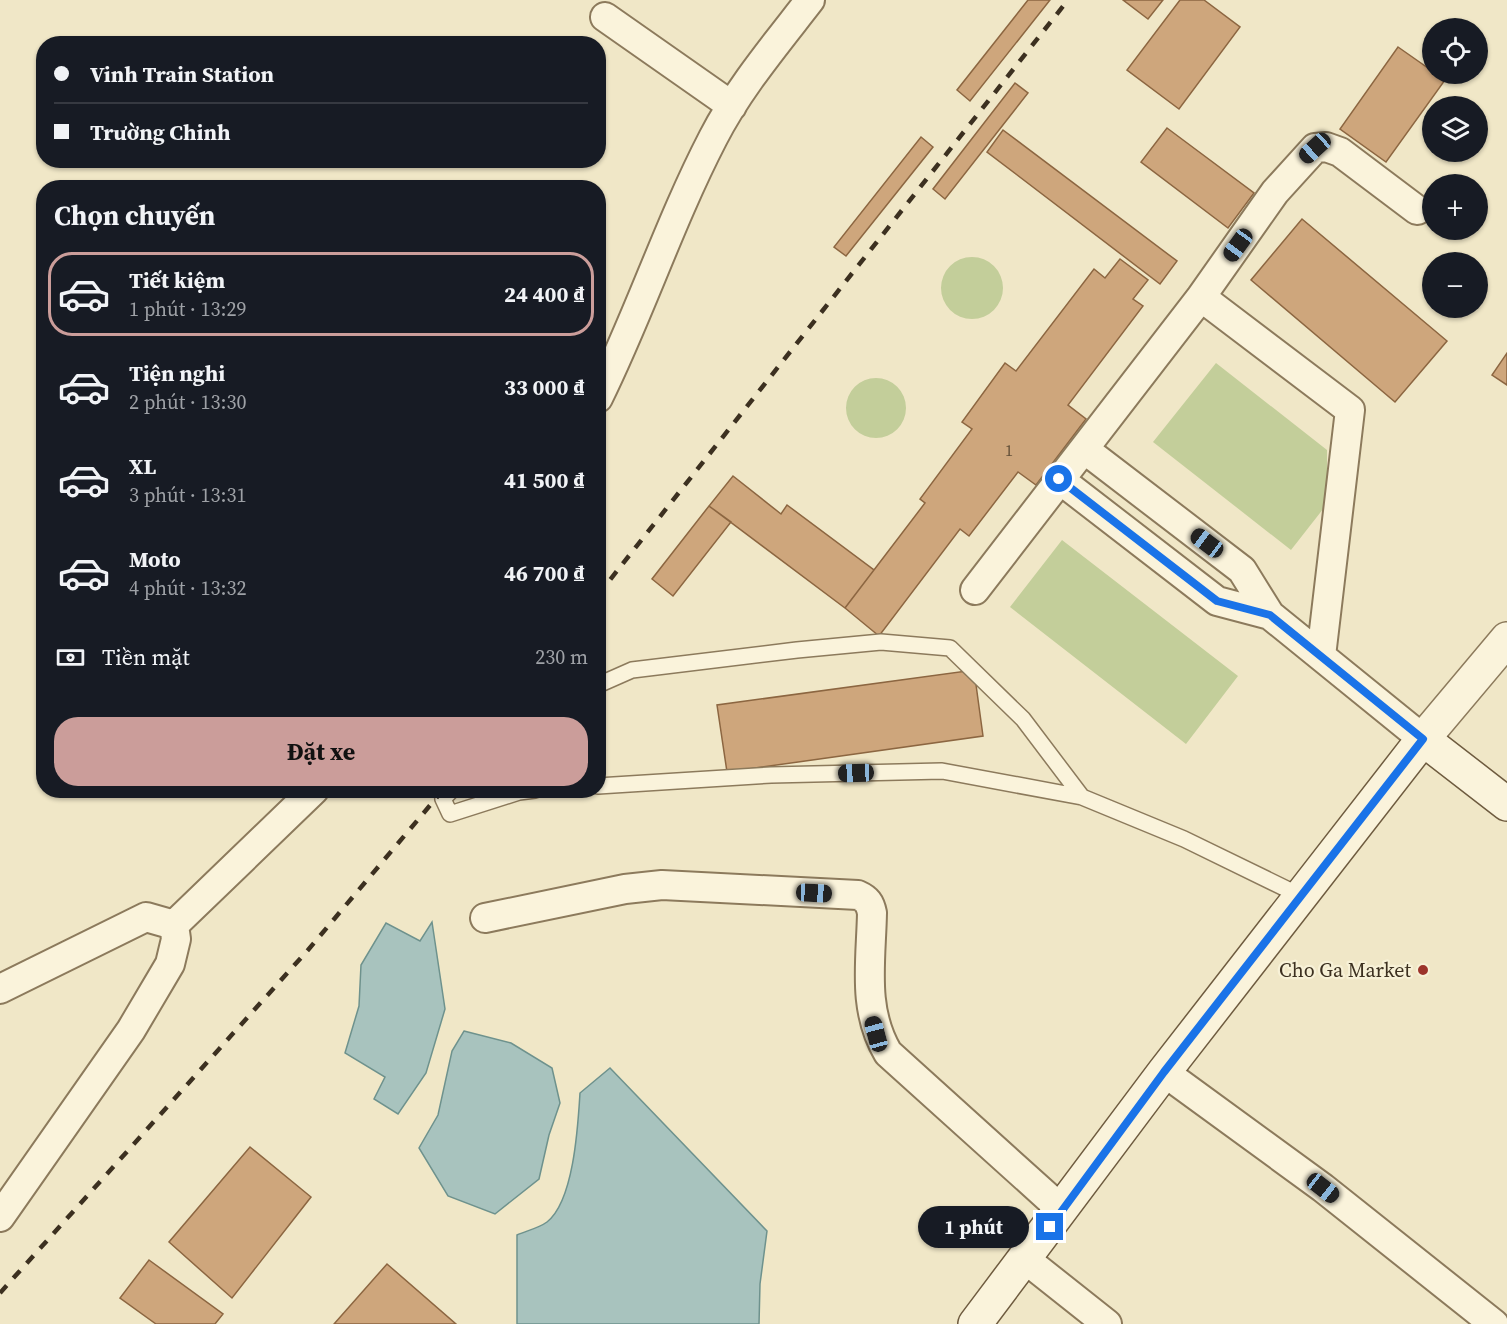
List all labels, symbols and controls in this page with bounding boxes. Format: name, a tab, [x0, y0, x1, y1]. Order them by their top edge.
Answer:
map controls	[1422, 18, 1488, 318]
button: locate	[1422, 18, 1488, 84]
text: Vinh Train Station	[90, 59, 274, 89]
button: layers	[1422, 96, 1488, 162]
text: Trường Chinh	[90, 117, 231, 147]
car	[1296, 129, 1334, 167]
button: +	[1422, 174, 1488, 240]
text: Chọn chuyến	[54, 197, 215, 234]
car	[1220, 225, 1256, 265]
button: −	[1422, 252, 1488, 318]
text: Tiết kiệm	[129, 265, 225, 295]
icon: car	[57, 267, 111, 321]
text: 24 400 ₫	[504, 279, 585, 309]
text: 1 phút · 13:29	[129, 295, 247, 323]
text: Tiện nghi	[129, 358, 225, 388]
icon: car	[57, 360, 111, 414]
text: 33 000 ₫	[504, 372, 585, 402]
text: 2 phút · 13:30	[129, 388, 247, 416]
house number: 1	[1005, 439, 1013, 461]
text: XL	[129, 451, 156, 481]
icon: car	[57, 453, 111, 507]
text: 41 500 ₫	[504, 465, 585, 495]
route start	[1045, 465, 1072, 492]
text: 3 phút · 13:31	[129, 481, 247, 509]
car	[1187, 525, 1227, 561]
text: Moto	[129, 544, 181, 574]
icon: car	[57, 546, 111, 600]
text: 46 700 ₫	[504, 558, 585, 588]
text: 4 phút · 13:32	[129, 574, 247, 602]
icon: cash	[54, 641, 87, 674]
text: Tiền mặt	[102, 642, 190, 672]
text: 230 m	[535, 643, 588, 671]
button: Đặt xe	[54, 717, 588, 786]
car	[838, 763, 874, 783]
car	[796, 883, 832, 903]
place label: Cho Ga Market	[1279, 956, 1411, 984]
marker: Cho Ga Market	[1416, 963, 1430, 977]
car	[863, 1014, 889, 1054]
car	[1303, 1170, 1343, 1206]
callout: 1 phút	[918, 1206, 1029, 1248]
text: 1 phút	[944, 1213, 1003, 1241]
route end	[1036, 1213, 1063, 1240]

